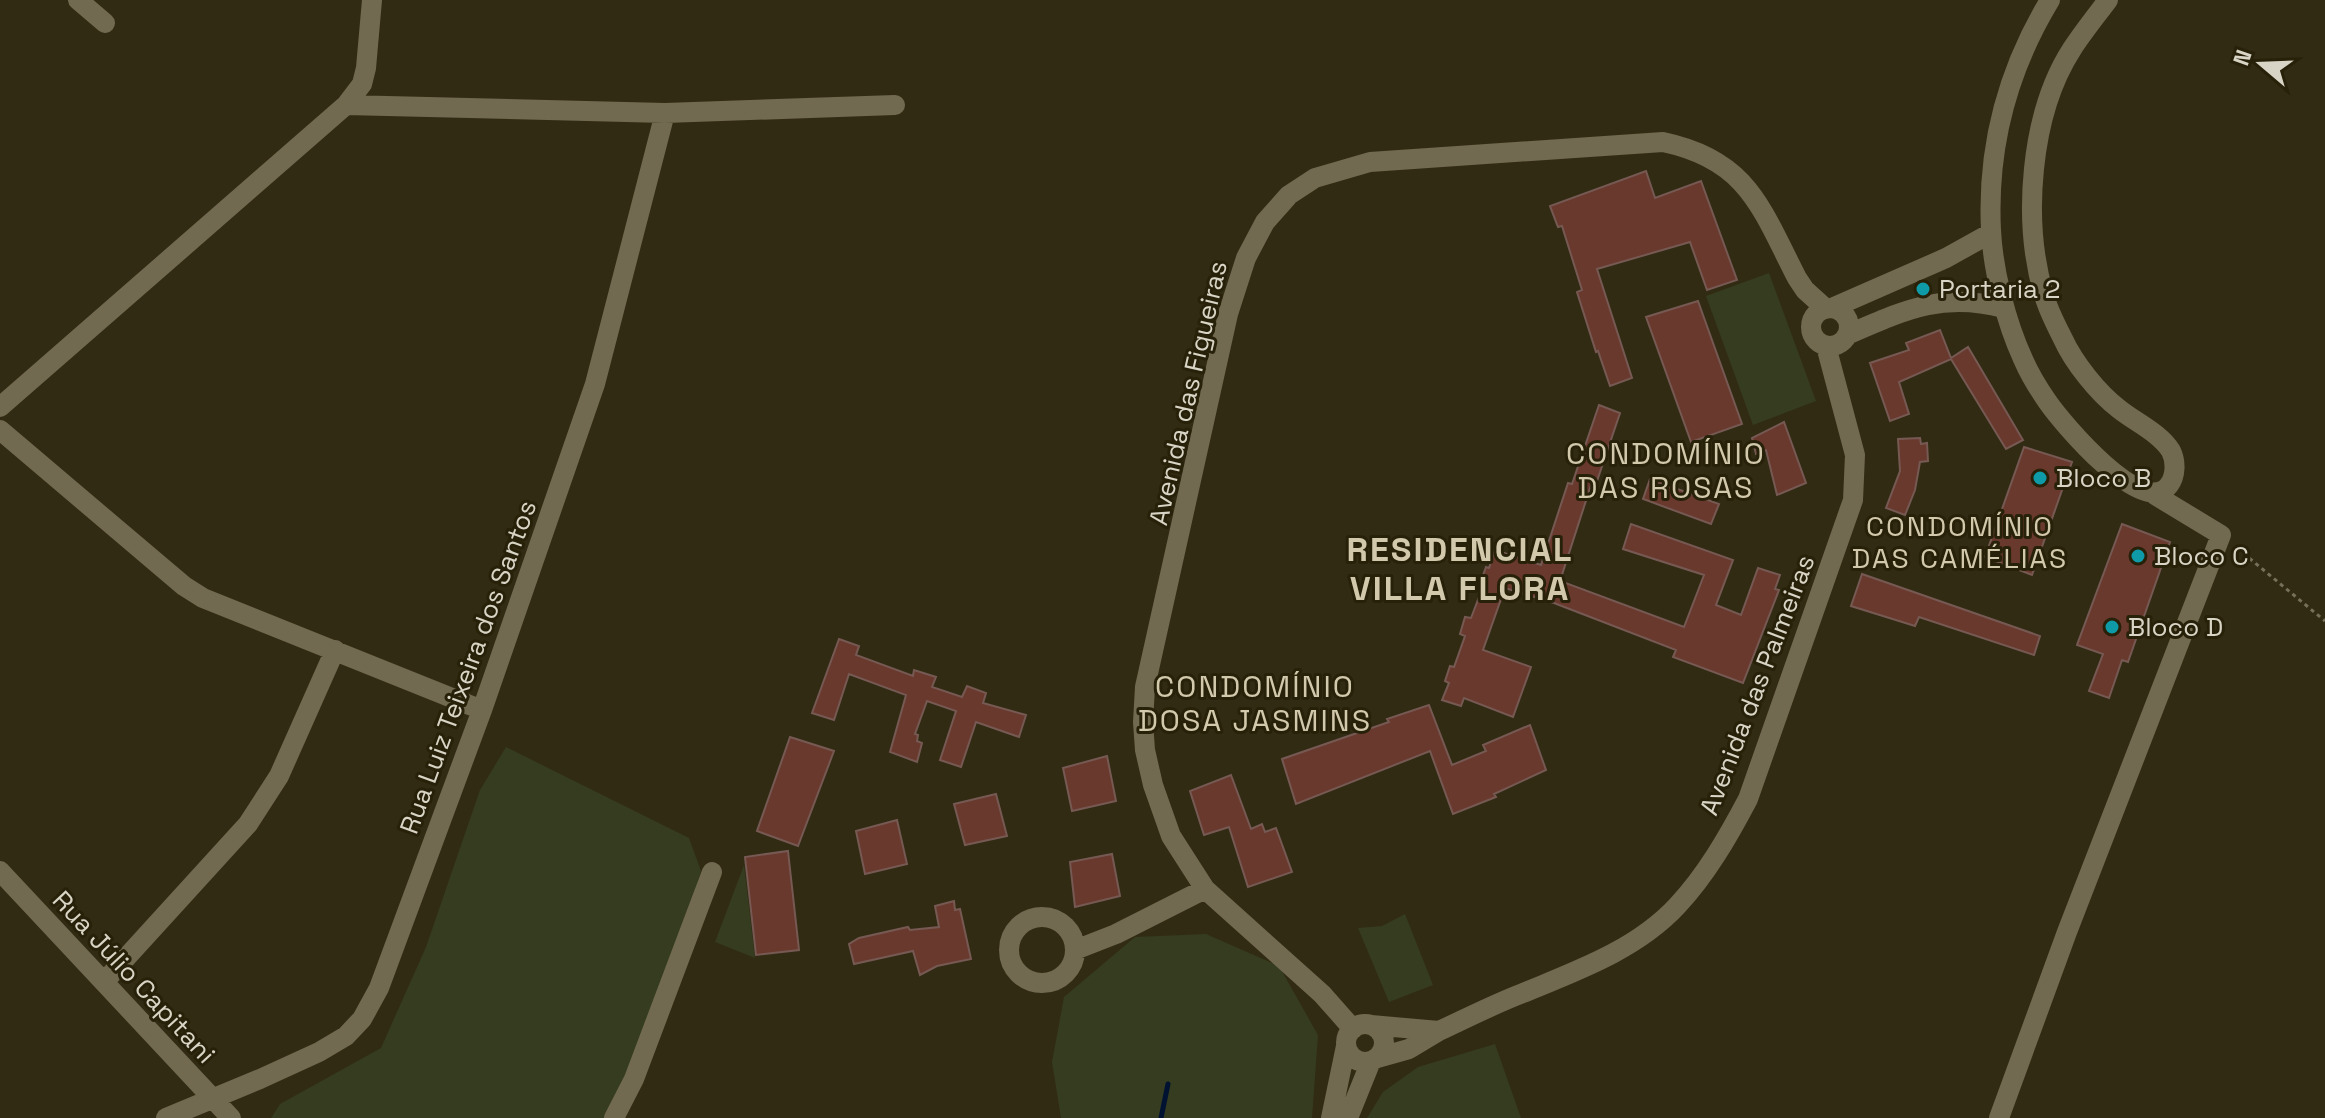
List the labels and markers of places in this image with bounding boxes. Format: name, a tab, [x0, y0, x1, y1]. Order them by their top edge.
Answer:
place label: Portaria 2	[1939, 272, 2060, 306]
marker: Portaria 2	[1914, 280, 1932, 298]
place label: Bloco B	[2056, 461, 2151, 495]
marker: Bloco B	[2031, 469, 2049, 487]
place label: Bloco C	[2154, 539, 2249, 573]
marker: Bloco C	[2129, 547, 2147, 565]
place label: Bloco D	[2128, 610, 2223, 644]
marker: Bloco D	[2103, 618, 2121, 636]

